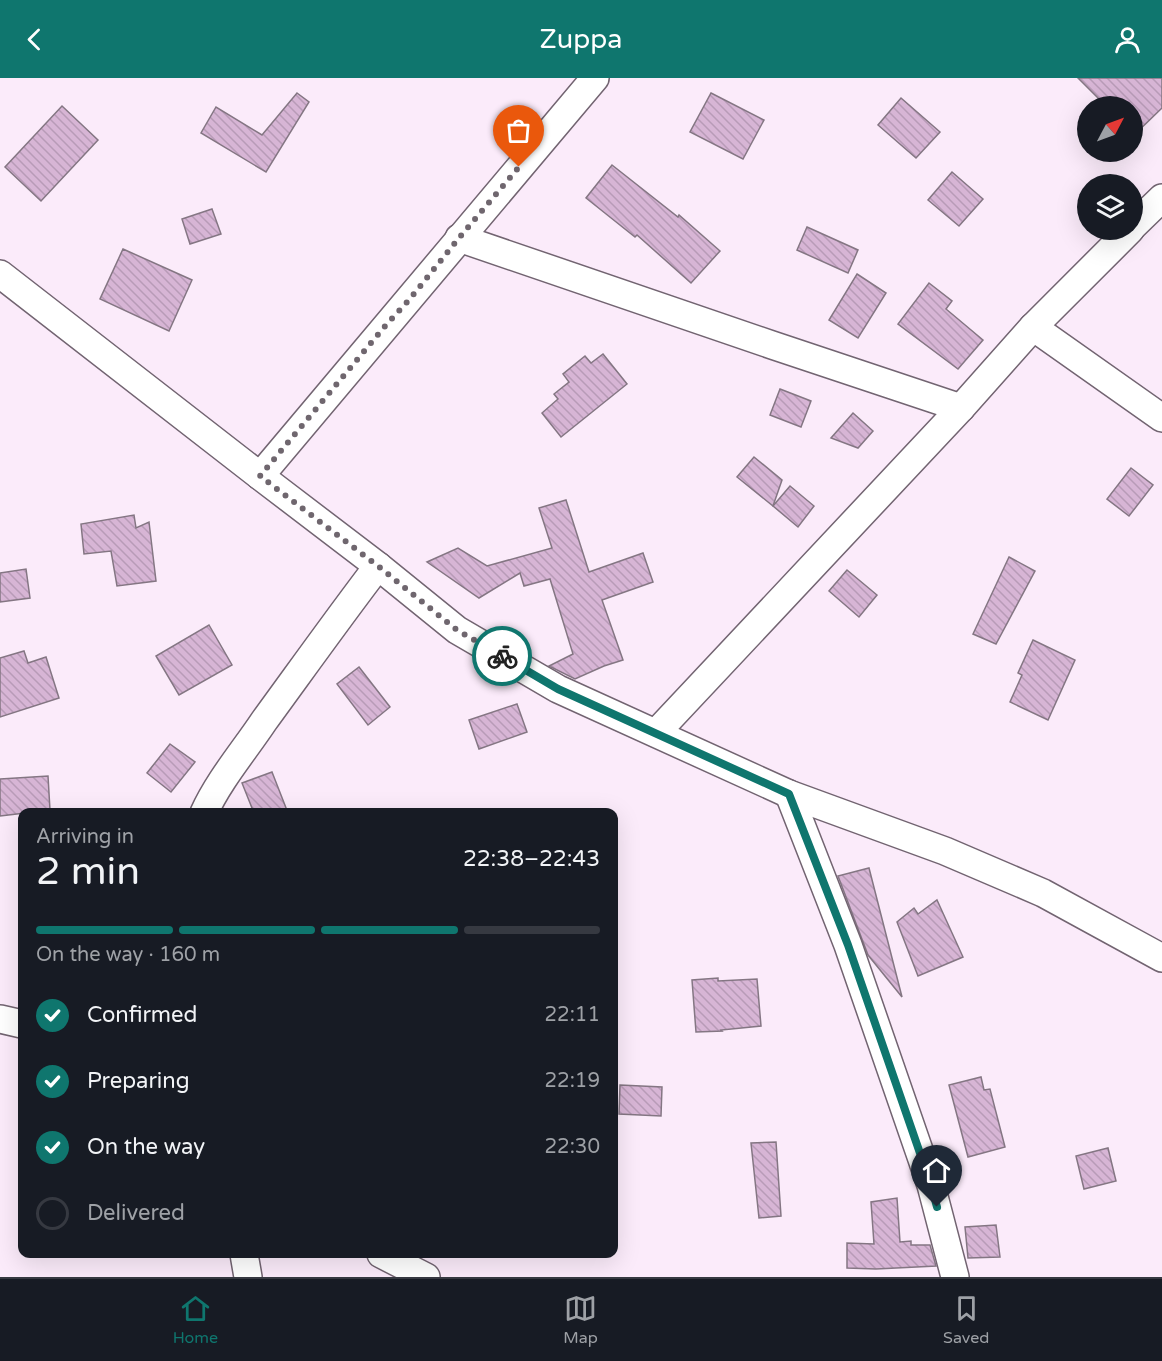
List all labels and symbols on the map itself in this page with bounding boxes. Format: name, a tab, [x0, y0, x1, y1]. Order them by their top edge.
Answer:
north arrow	[1077, 96, 1143, 162]
pin	[493, 105, 544, 167]
courier	[472, 626, 532, 686]
pin	[911, 1145, 962, 1207]

